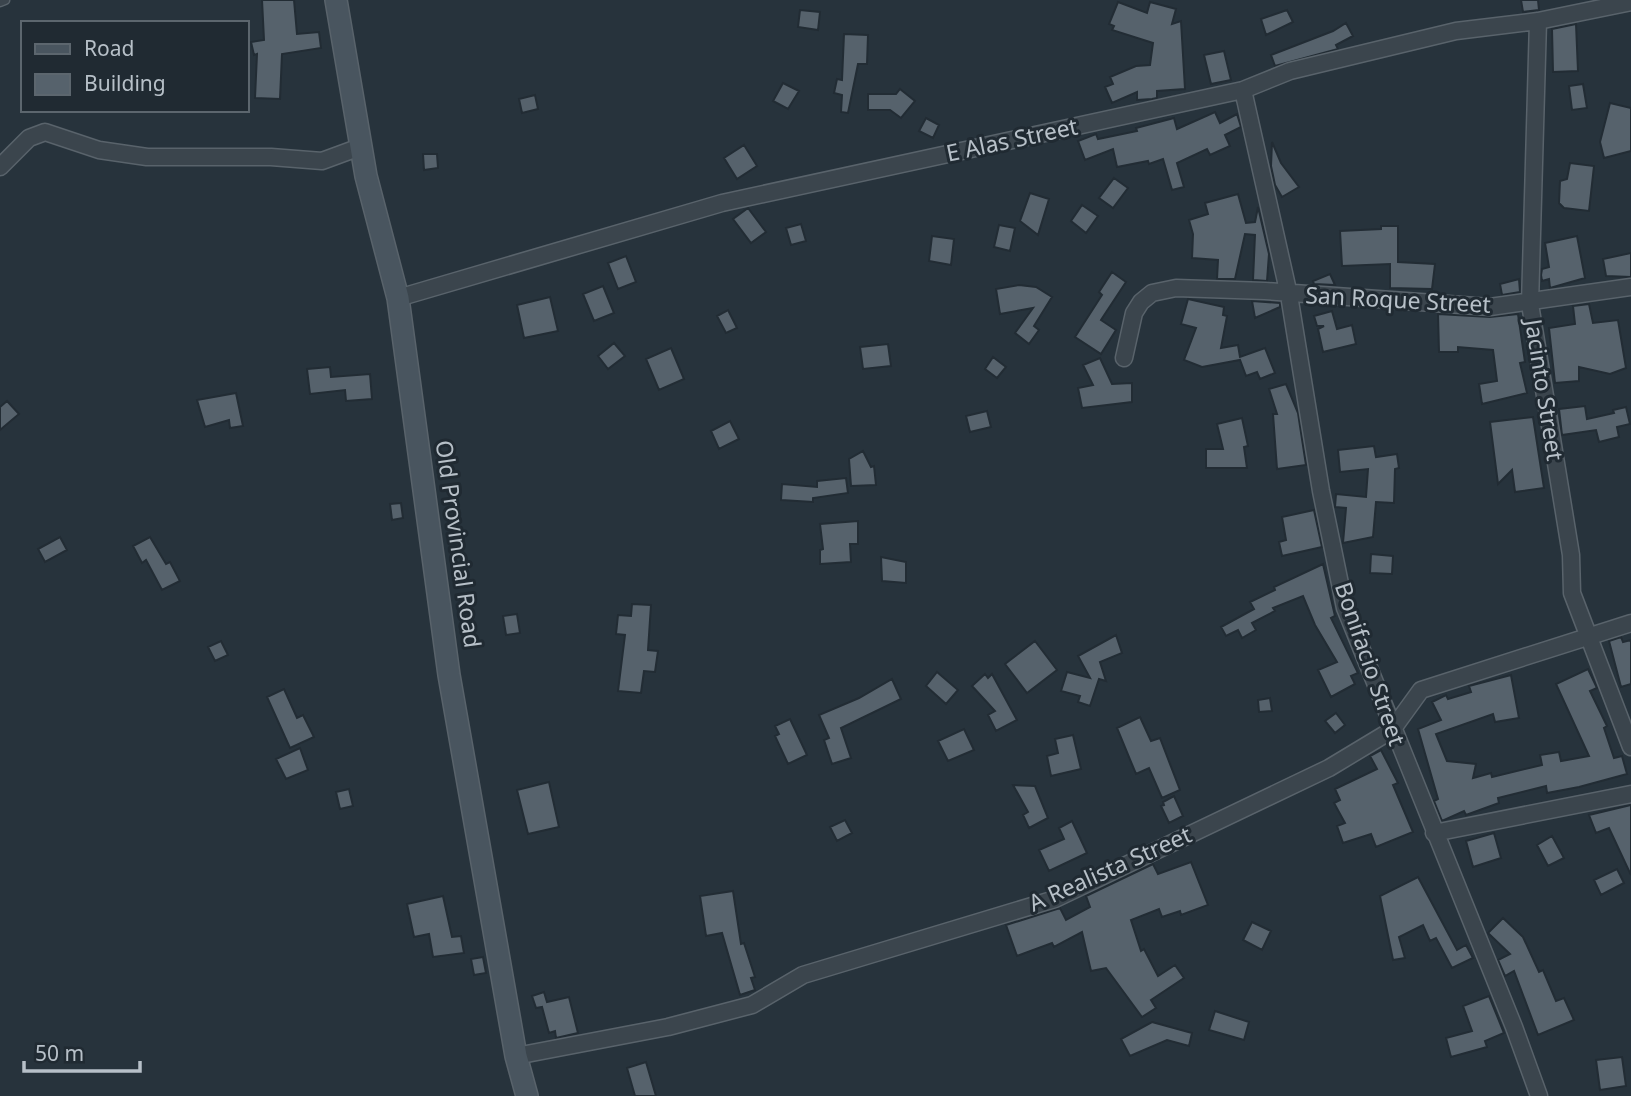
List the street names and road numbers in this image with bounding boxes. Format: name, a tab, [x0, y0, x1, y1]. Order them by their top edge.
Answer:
street label: E Alas Street	[943, 109, 1080, 169]
street label: San Roque Street	[1305, 278, 1492, 320]
street label: Jacinto Street	[1518, 315, 1572, 463]
street label: Old Provincial Road	[429, 438, 489, 650]
street label: Bonifacio Street	[1328, 578, 1414, 750]
street label: A Realista Street	[1023, 818, 1196, 918]

